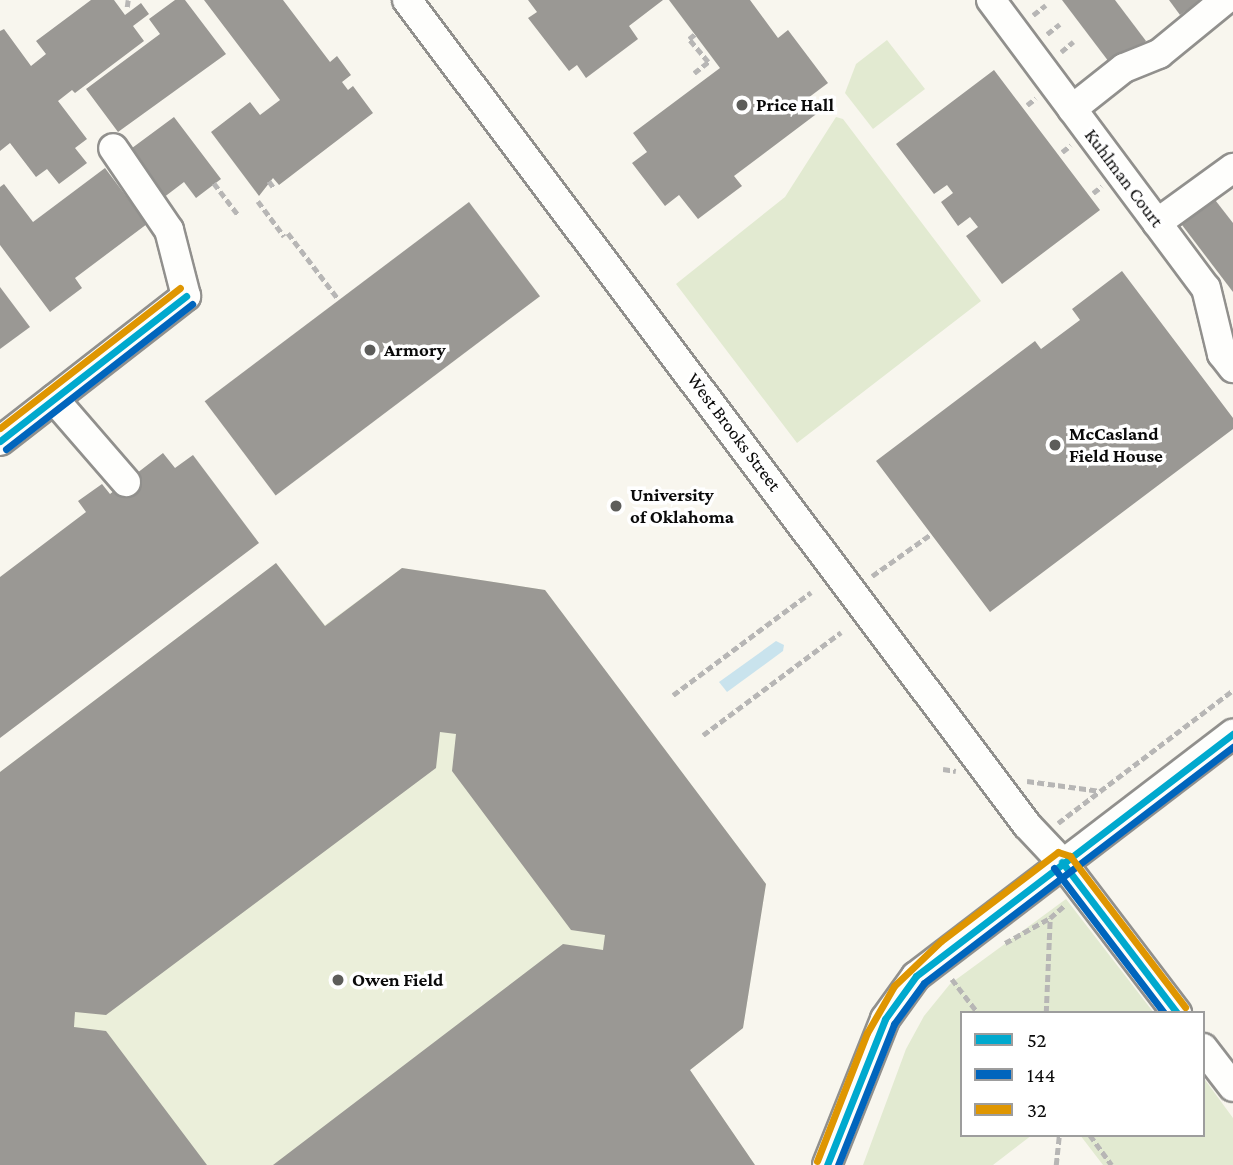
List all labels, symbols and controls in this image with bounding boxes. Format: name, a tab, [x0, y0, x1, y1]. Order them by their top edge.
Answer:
place label: Price Hall	[756, 94, 834, 116]
marker: Price Hall	[734, 97, 750, 113]
street label: Kuhlman Court	[1080, 124, 1168, 232]
place label: Armory	[384, 339, 446, 361]
marker: Armory	[362, 342, 378, 358]
street label: West Brooks Street	[682, 368, 786, 496]
place label: McCasland Field House	[1069, 423, 1163, 467]
marker: McCasland Field House	[1047, 437, 1063, 453]
place label: University of Oklahoma	[630, 484, 734, 528]
marker: University of Oklahoma	[608, 498, 624, 514]
place label: Owen Field	[352, 969, 443, 991]
marker: Owen Field	[330, 972, 346, 988]
legend	[960, 1011, 1205, 1137]
text: 52	[1027, 1028, 1046, 1052]
text: 144	[1027, 1063, 1055, 1087]
text: 32	[1027, 1098, 1047, 1122]

